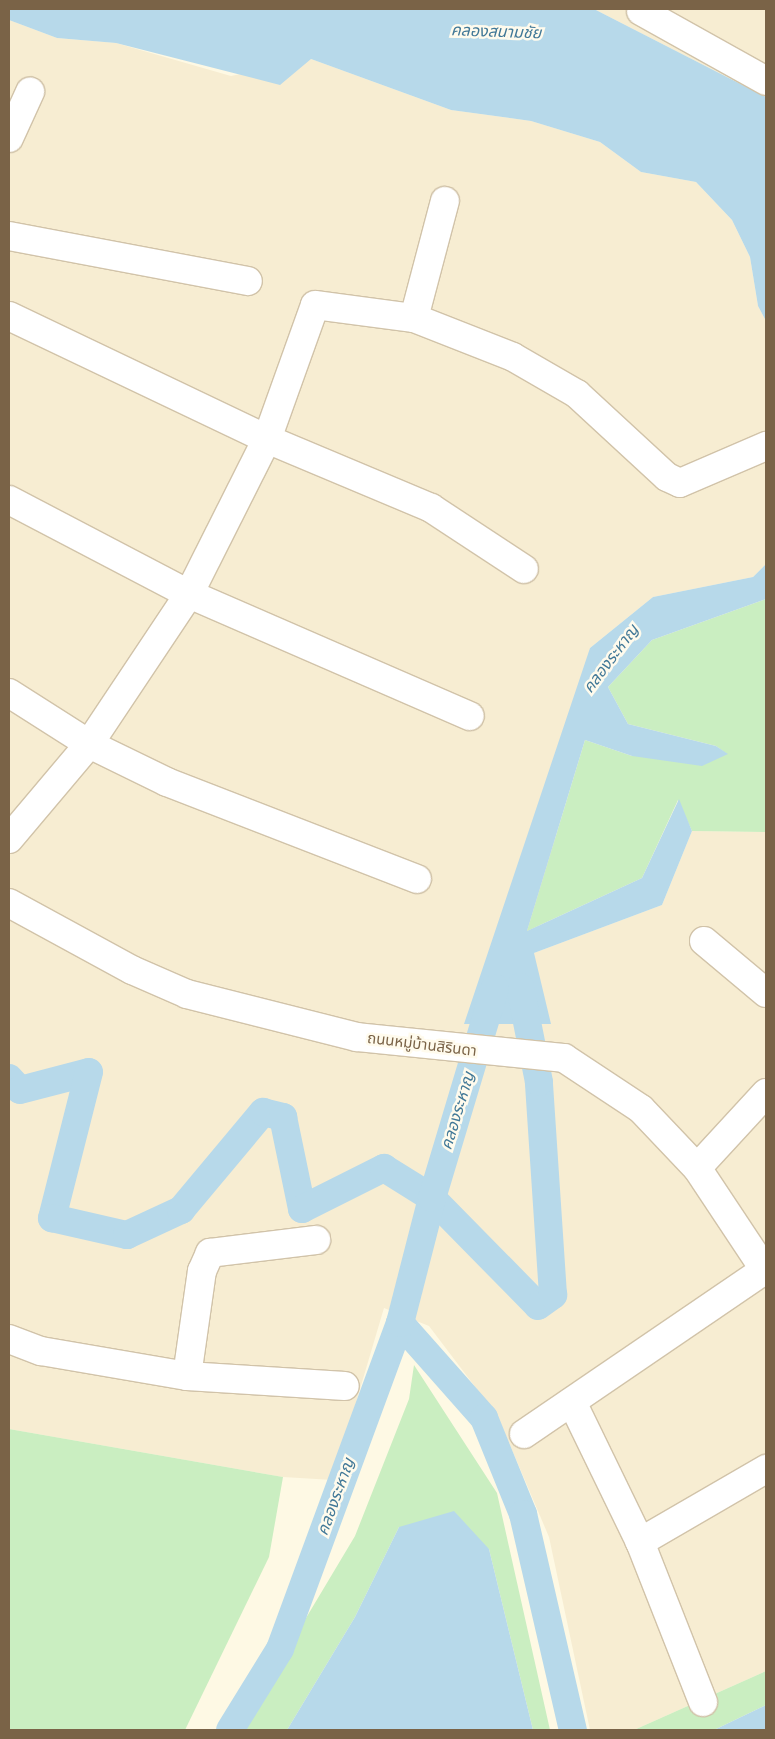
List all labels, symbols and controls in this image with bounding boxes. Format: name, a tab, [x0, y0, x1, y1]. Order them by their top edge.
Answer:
water label: คลองสนามชัย	[451, 21, 541, 43]
water label: คลองระหาญ	[579, 621, 643, 697]
street label: ถนนหมู่บ้านสิรินดา	[366, 1029, 478, 1061]
water label: คลองระหาญ	[437, 1070, 479, 1152]
water label: คลองระหาญ	[313, 1456, 359, 1538]

